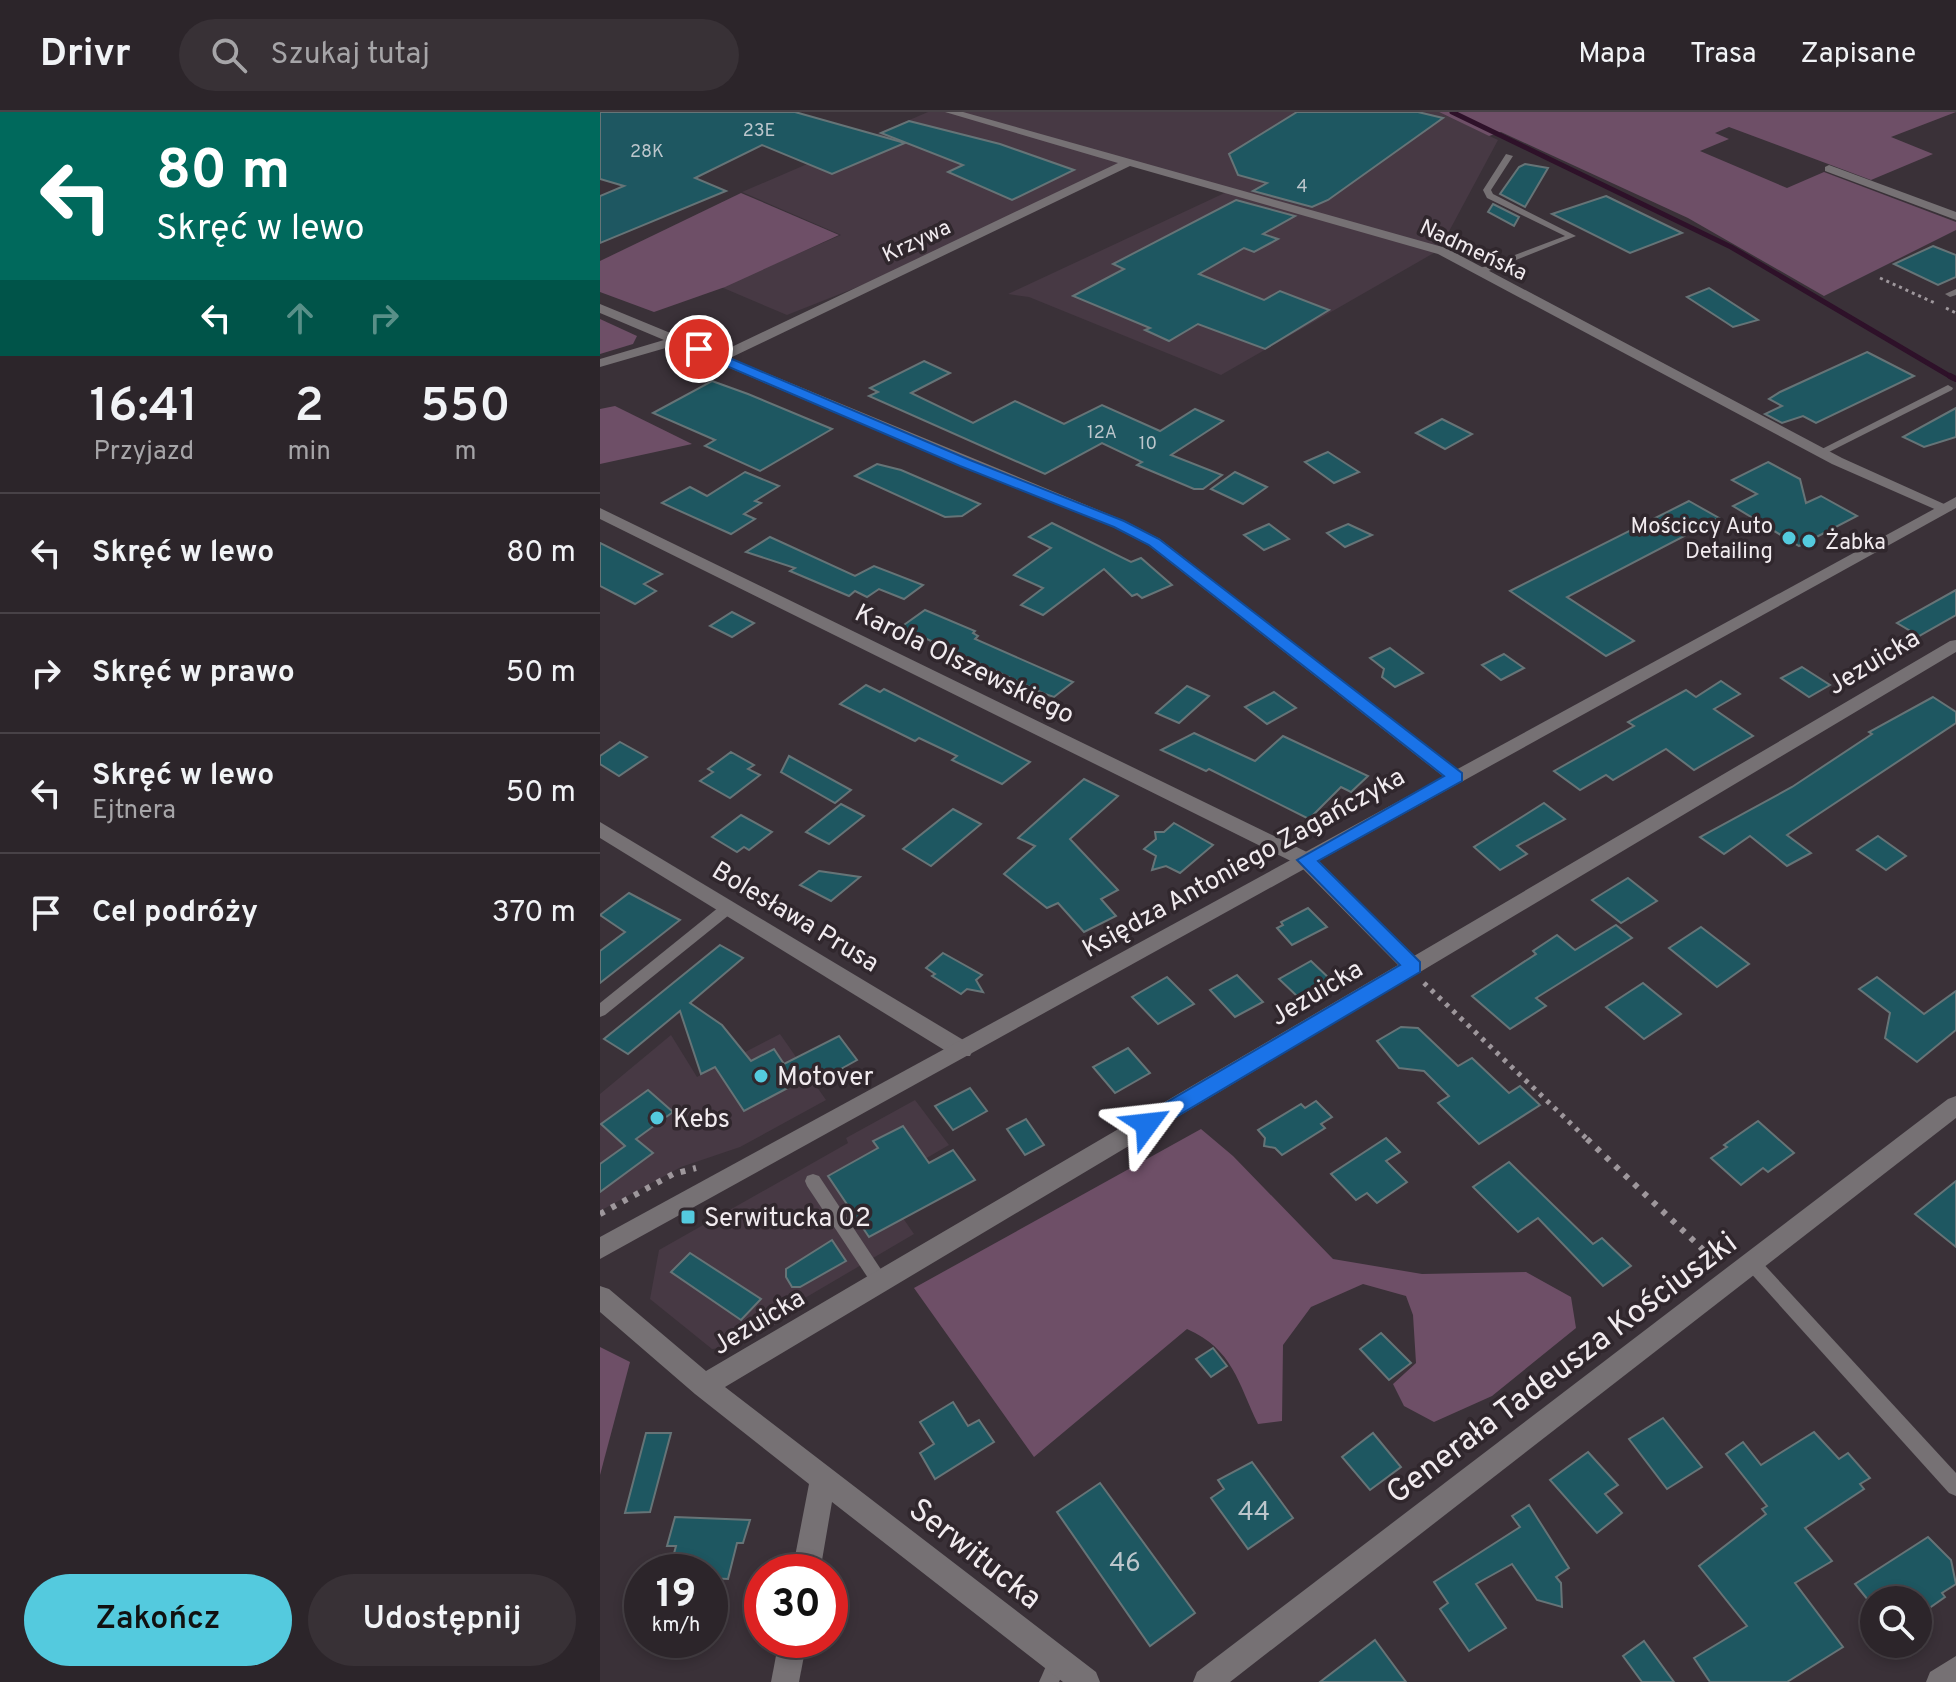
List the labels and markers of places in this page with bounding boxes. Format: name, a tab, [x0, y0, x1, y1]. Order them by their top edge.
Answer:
pin	[665, 315, 733, 383]
place label: Mościccy Auto Detailing	[1630, 514, 1773, 566]
place label: Żabka	[1825, 528, 1886, 557]
marker: Mościccy Auto Detailing	[1780, 529, 1798, 547]
marker: Żabka	[1800, 532, 1818, 550]
place label: Motover	[777, 1062, 874, 1095]
marker: Motover	[752, 1067, 770, 1085]
place label: Kebs	[673, 1104, 730, 1137]
marker: Kebs	[648, 1109, 666, 1127]
place label: Serwitucka 02	[704, 1203, 871, 1236]
marker: Serwitucka 02	[679, 1208, 697, 1226]

